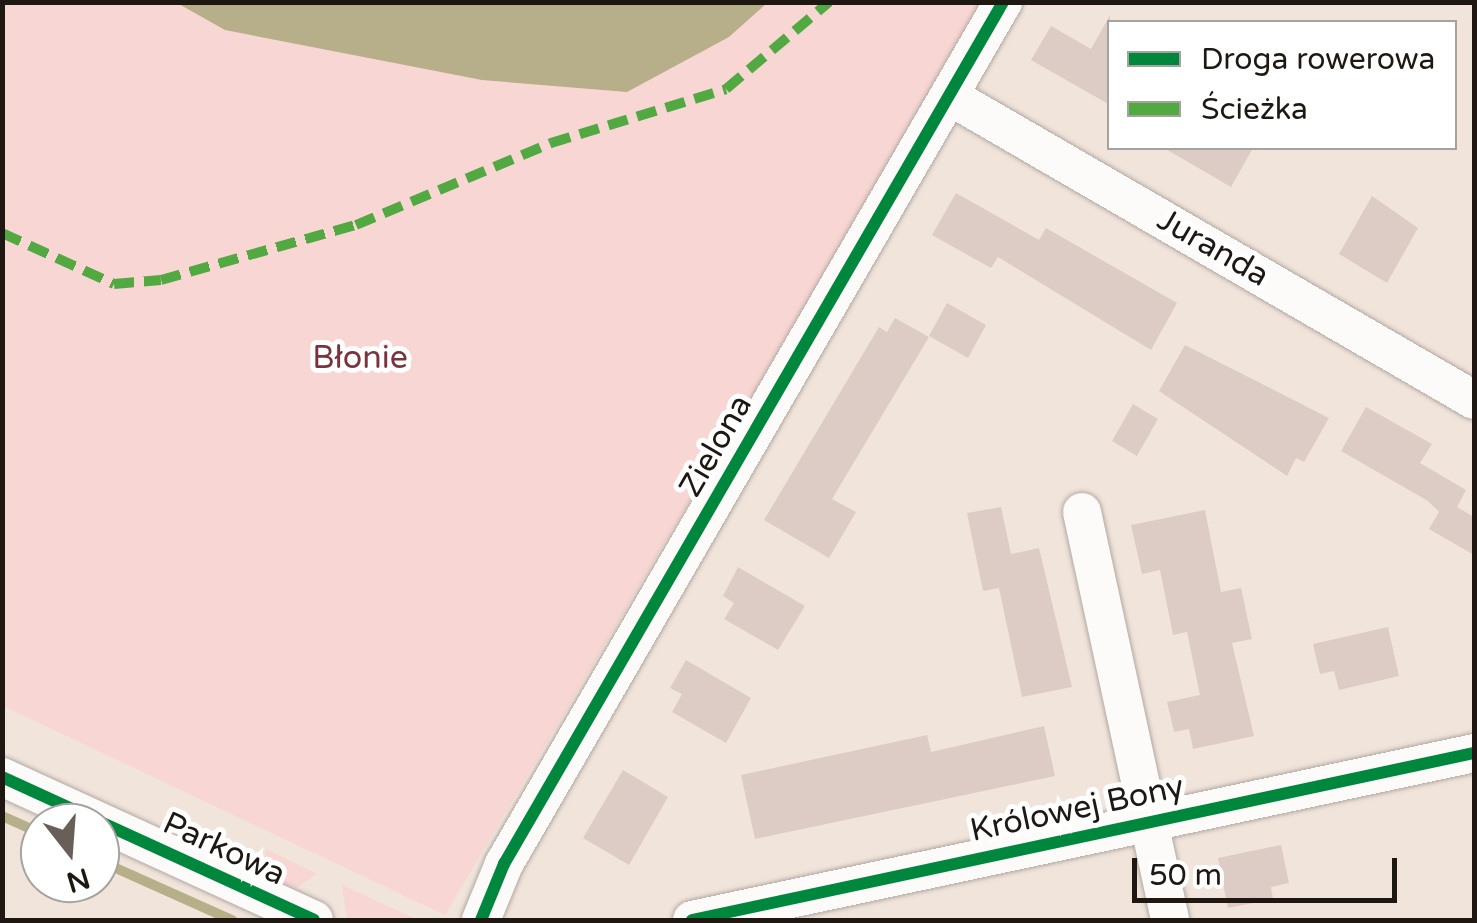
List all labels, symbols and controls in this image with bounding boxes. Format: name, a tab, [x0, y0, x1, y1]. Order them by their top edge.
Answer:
legend	[1107, 20, 1457, 150]
text: Droga rowerowa	[1201, 41, 1435, 78]
text: Ścieżka	[1201, 91, 1308, 128]
street label: Juranda	[1150, 201, 1276, 295]
park label: Błonie	[312, 339, 408, 377]
street label: Zielona	[672, 388, 760, 504]
street label: Królowej Bony	[967, 768, 1187, 850]
north arrow	[20, 803, 120, 903]
street label: Parkowa	[157, 804, 291, 894]
scale bar	[1137, 838, 1402, 900]
text: 50 m	[1149, 857, 1222, 894]
text: N	[62, 860, 94, 899]

